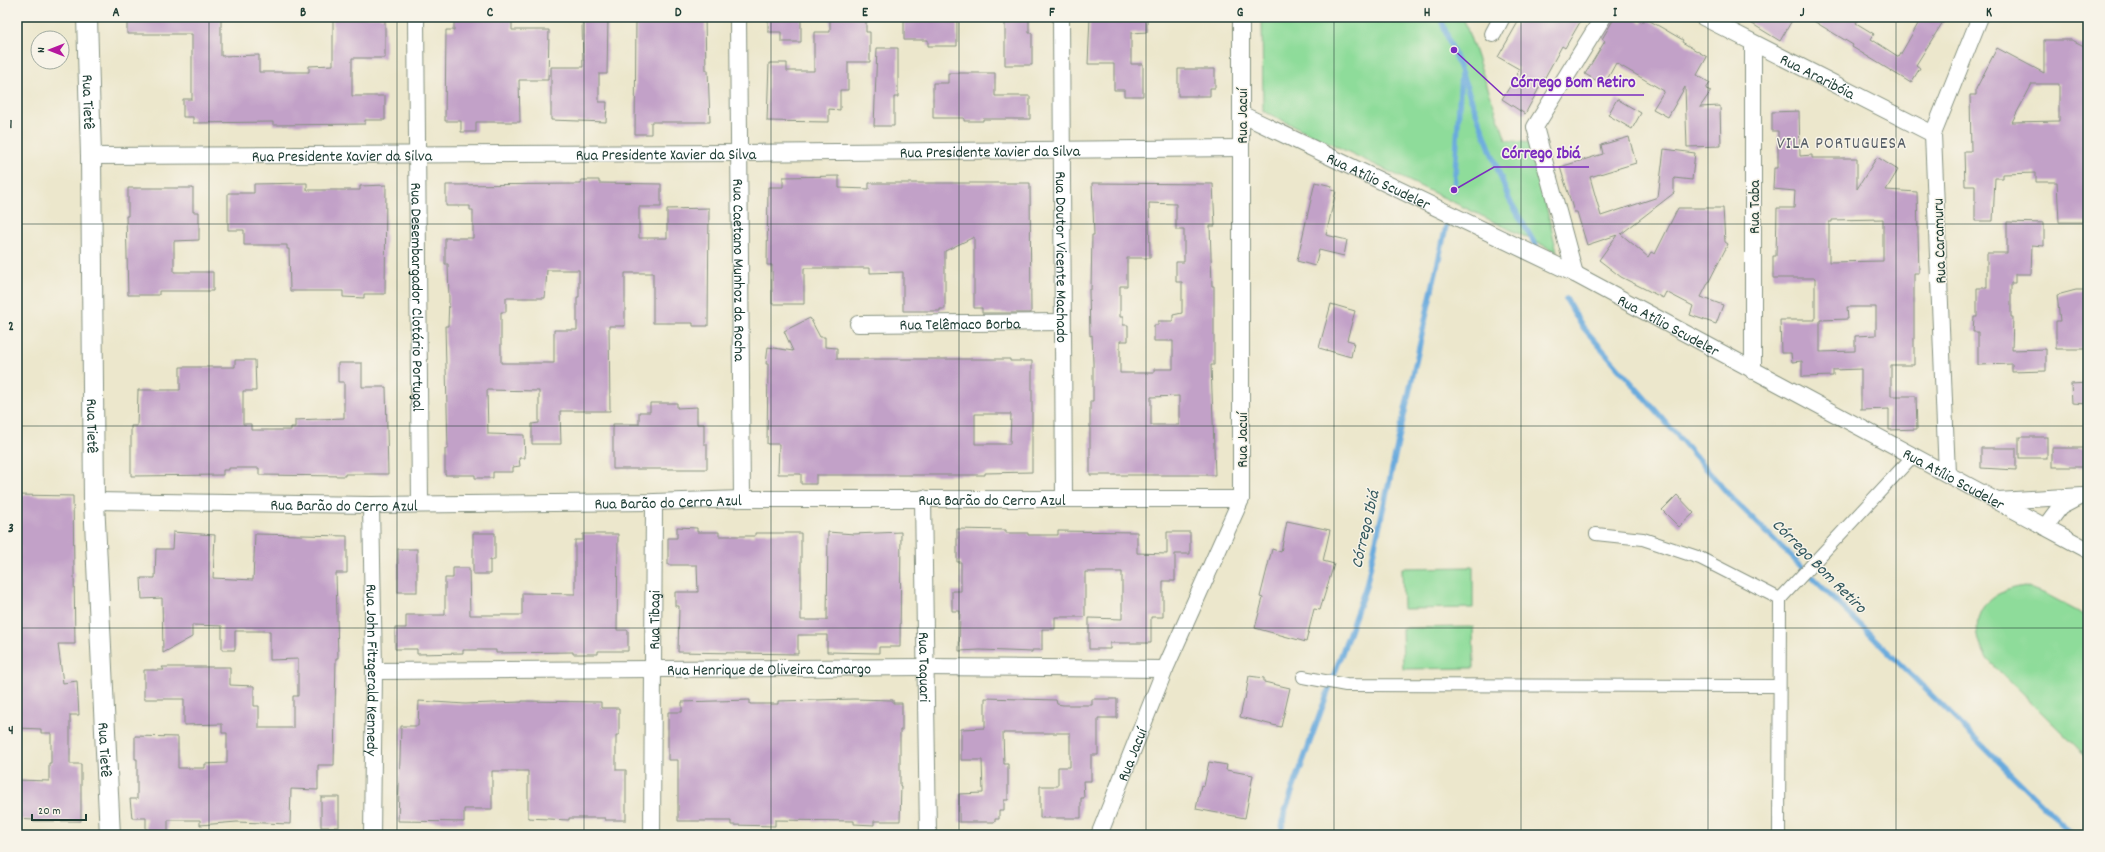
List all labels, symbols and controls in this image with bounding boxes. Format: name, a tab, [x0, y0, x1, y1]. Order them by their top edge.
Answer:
text: A	[112, 4, 120, 23]
text: B	[300, 4, 306, 23]
text: C	[487, 4, 494, 23]
text: D	[675, 4, 682, 23]
text: E	[862, 4, 869, 23]
text: F	[1049, 4, 1055, 23]
text: G	[1237, 4, 1244, 23]
text: H	[1424, 4, 1431, 23]
text: I	[1613, 4, 1618, 23]
text: J	[1800, 4, 1805, 23]
text: K	[1986, 4, 1992, 23]
north arrow	[30, 30, 70, 70]
text: N	[34, 47, 50, 53]
street label: Rua Araribóia	[1775, 49, 1859, 107]
callout: Córrego Bom Retiro	[1503, 66, 1644, 95]
text: Córrego Bom Retiro	[1510, 72, 1636, 96]
street label: Rua Tietê	[75, 74, 99, 130]
street label: Rua Jacuí	[1232, 87, 1255, 144]
text: 1	[10, 116, 13, 135]
district label: VILA PORTUGUESA	[1777, 133, 1907, 157]
callout: Córrego Ibiá	[1494, 138, 1589, 167]
street label: Rua Presidente Xavier da Silva	[900, 141, 1081, 165]
text: Córrego Ibiá	[1501, 143, 1581, 167]
street label: Rua Presidente Xavier da Silva	[576, 144, 757, 168]
street label: Rua Presidente Xavier da Silva	[252, 145, 433, 169]
street label: Rua Atílio Scudeler	[1322, 148, 1434, 217]
street label: Rua Doutor Vicente Machado	[1048, 171, 1072, 343]
street label: Rua Caetano Munhoz da Rocha	[725, 179, 750, 362]
street label: Rua Taba	[1744, 179, 1767, 234]
street label: Rua Desembargador Clotário Portugal	[403, 182, 428, 412]
street label: Rua Caramuru	[1928, 198, 1953, 284]
street label: Rua Atílio Scudeler	[1613, 290, 1723, 364]
street label: Rua Telêmaco Borba	[899, 313, 1021, 338]
text: 2	[8, 318, 14, 337]
street label: Rua Tietê	[79, 398, 103, 454]
street label: Rua Jacuí	[1232, 411, 1255, 468]
street label: Rua Atílio Scudeler	[1898, 443, 2008, 517]
water label: Córrego Ibiá	[1346, 487, 1388, 571]
street label: Rua Barão do Cerro Azul	[594, 490, 742, 517]
street label: Rua Barão do Cerro Azul	[918, 490, 1066, 513]
street label: Rua Barão do Cerro Azul	[270, 495, 418, 519]
water label: Córrego Bom Retiro	[1765, 514, 1872, 621]
text: 3	[8, 520, 14, 539]
street label: Rua John Fitzgerald Kennedy	[358, 584, 383, 757]
street label: Rua Tibagi	[644, 590, 667, 650]
street label: Rua Taquari	[911, 632, 935, 702]
street label: Rua Henrique de Oliveira Camargo	[667, 658, 871, 683]
text: 4	[8, 722, 14, 741]
street label: Rua Tietê	[91, 722, 116, 778]
street label: Rua Jacuí	[1113, 724, 1155, 785]
scale bar	[32, 796, 86, 822]
text: 20 m	[38, 803, 61, 820]

